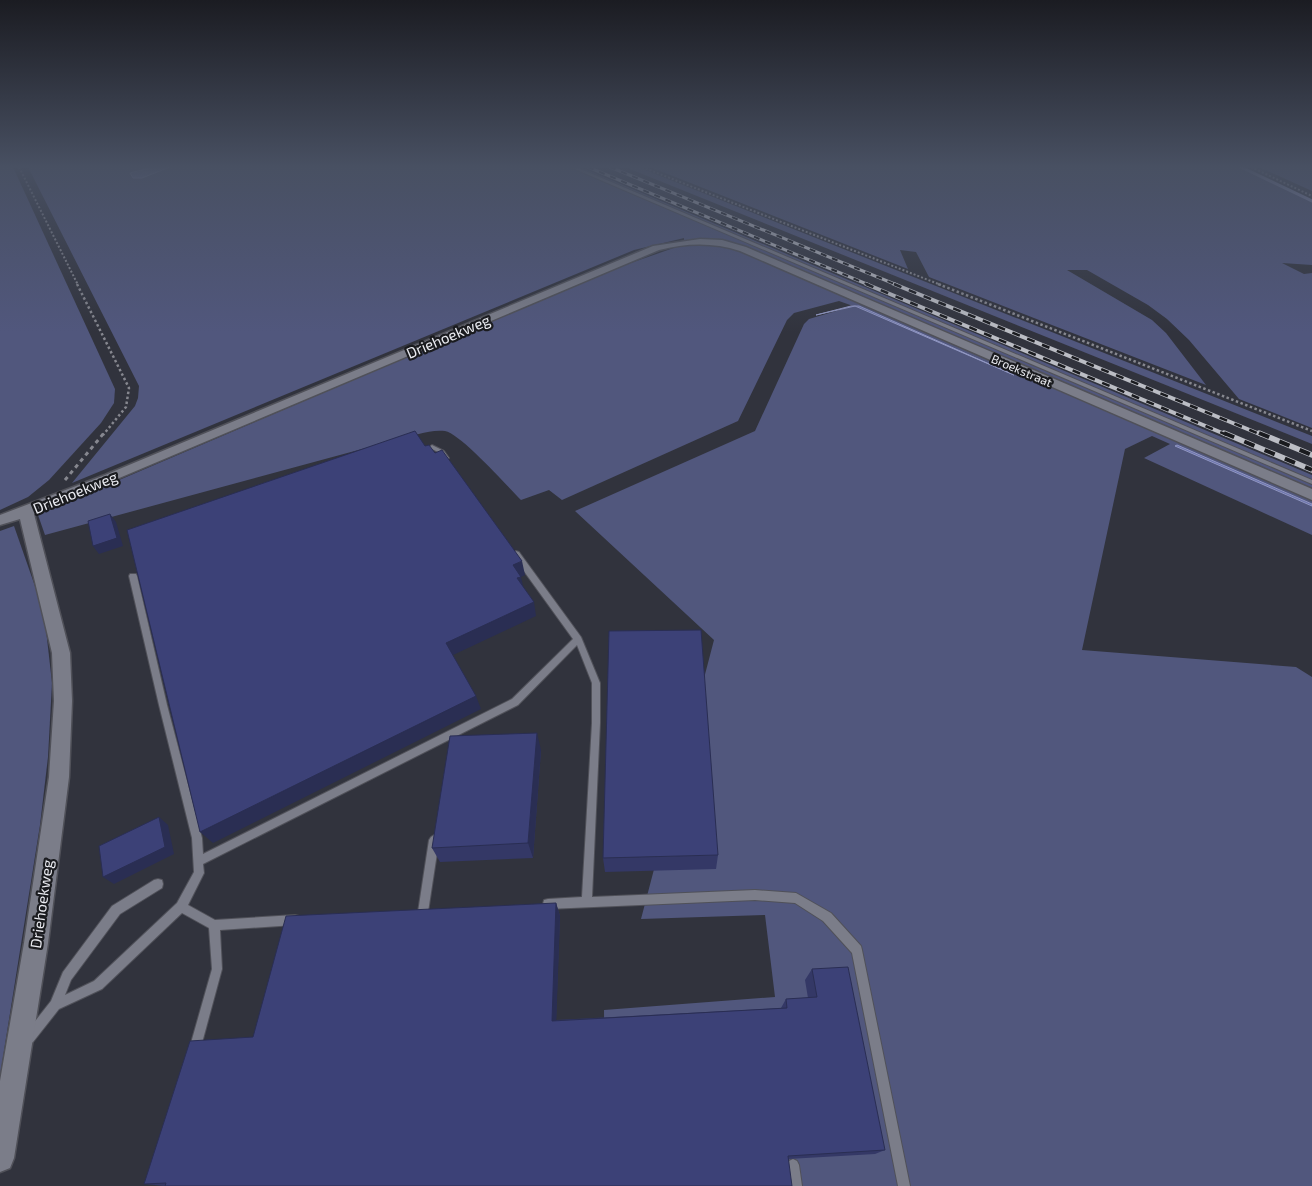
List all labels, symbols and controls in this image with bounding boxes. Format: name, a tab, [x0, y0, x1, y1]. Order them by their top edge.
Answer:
street label: Driehoekweg	[403, 310, 493, 362]
street label: Broekstraat	[989, 351, 1055, 389]
street label: Driehoekweg	[30, 467, 120, 517]
street label: Driehoekweg	[26, 858, 56, 950]

